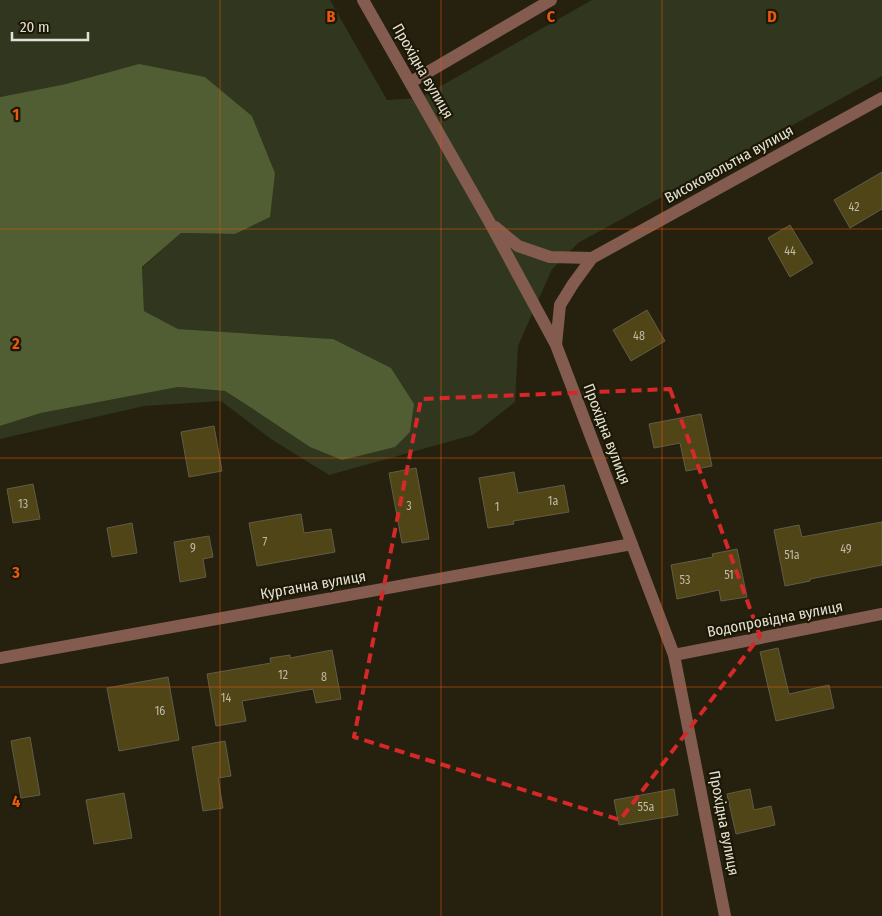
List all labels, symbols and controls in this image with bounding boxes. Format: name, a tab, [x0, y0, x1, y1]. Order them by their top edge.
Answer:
text: B	[327, 7, 336, 26]
text: C	[547, 7, 556, 26]
text: D	[767, 7, 777, 26]
scale bar	[12, 10, 89, 42]
text: 20 m	[20, 18, 50, 36]
street label: Прохідна вулиця	[389, 20, 457, 122]
text: 1	[13, 105, 19, 124]
street label: Високовольтна вулиця	[661, 121, 797, 207]
house number: 42	[849, 200, 859, 214]
house number: 44	[784, 244, 796, 258]
house number: 48	[633, 329, 645, 343]
text: 2	[11, 334, 20, 353]
street label: Прохідна вулиця	[580, 381, 634, 487]
house number: 1а	[548, 494, 558, 508]
house number: 13	[18, 497, 28, 511]
house number: 3	[406, 499, 412, 513]
house number: 1	[495, 500, 499, 514]
house number: 7	[263, 535, 268, 549]
house number: 9	[190, 541, 196, 555]
house number: 49	[840, 542, 852, 556]
house number: 51а	[784, 548, 800, 562]
text: 3	[11, 563, 20, 582]
street label: Курганна вулиця	[259, 567, 367, 603]
house number: 51	[724, 568, 734, 582]
house number: 53	[680, 573, 690, 587]
street label: Водопровідна вулиця	[706, 597, 844, 641]
house number: 12	[278, 668, 288, 682]
house number: 8	[321, 670, 327, 684]
house number: 14	[221, 691, 231, 705]
house number: 16	[155, 704, 165, 718]
street label: Прохідна вулиця	[705, 769, 743, 877]
text: 4	[12, 792, 20, 811]
house number: 55а	[638, 800, 655, 814]

